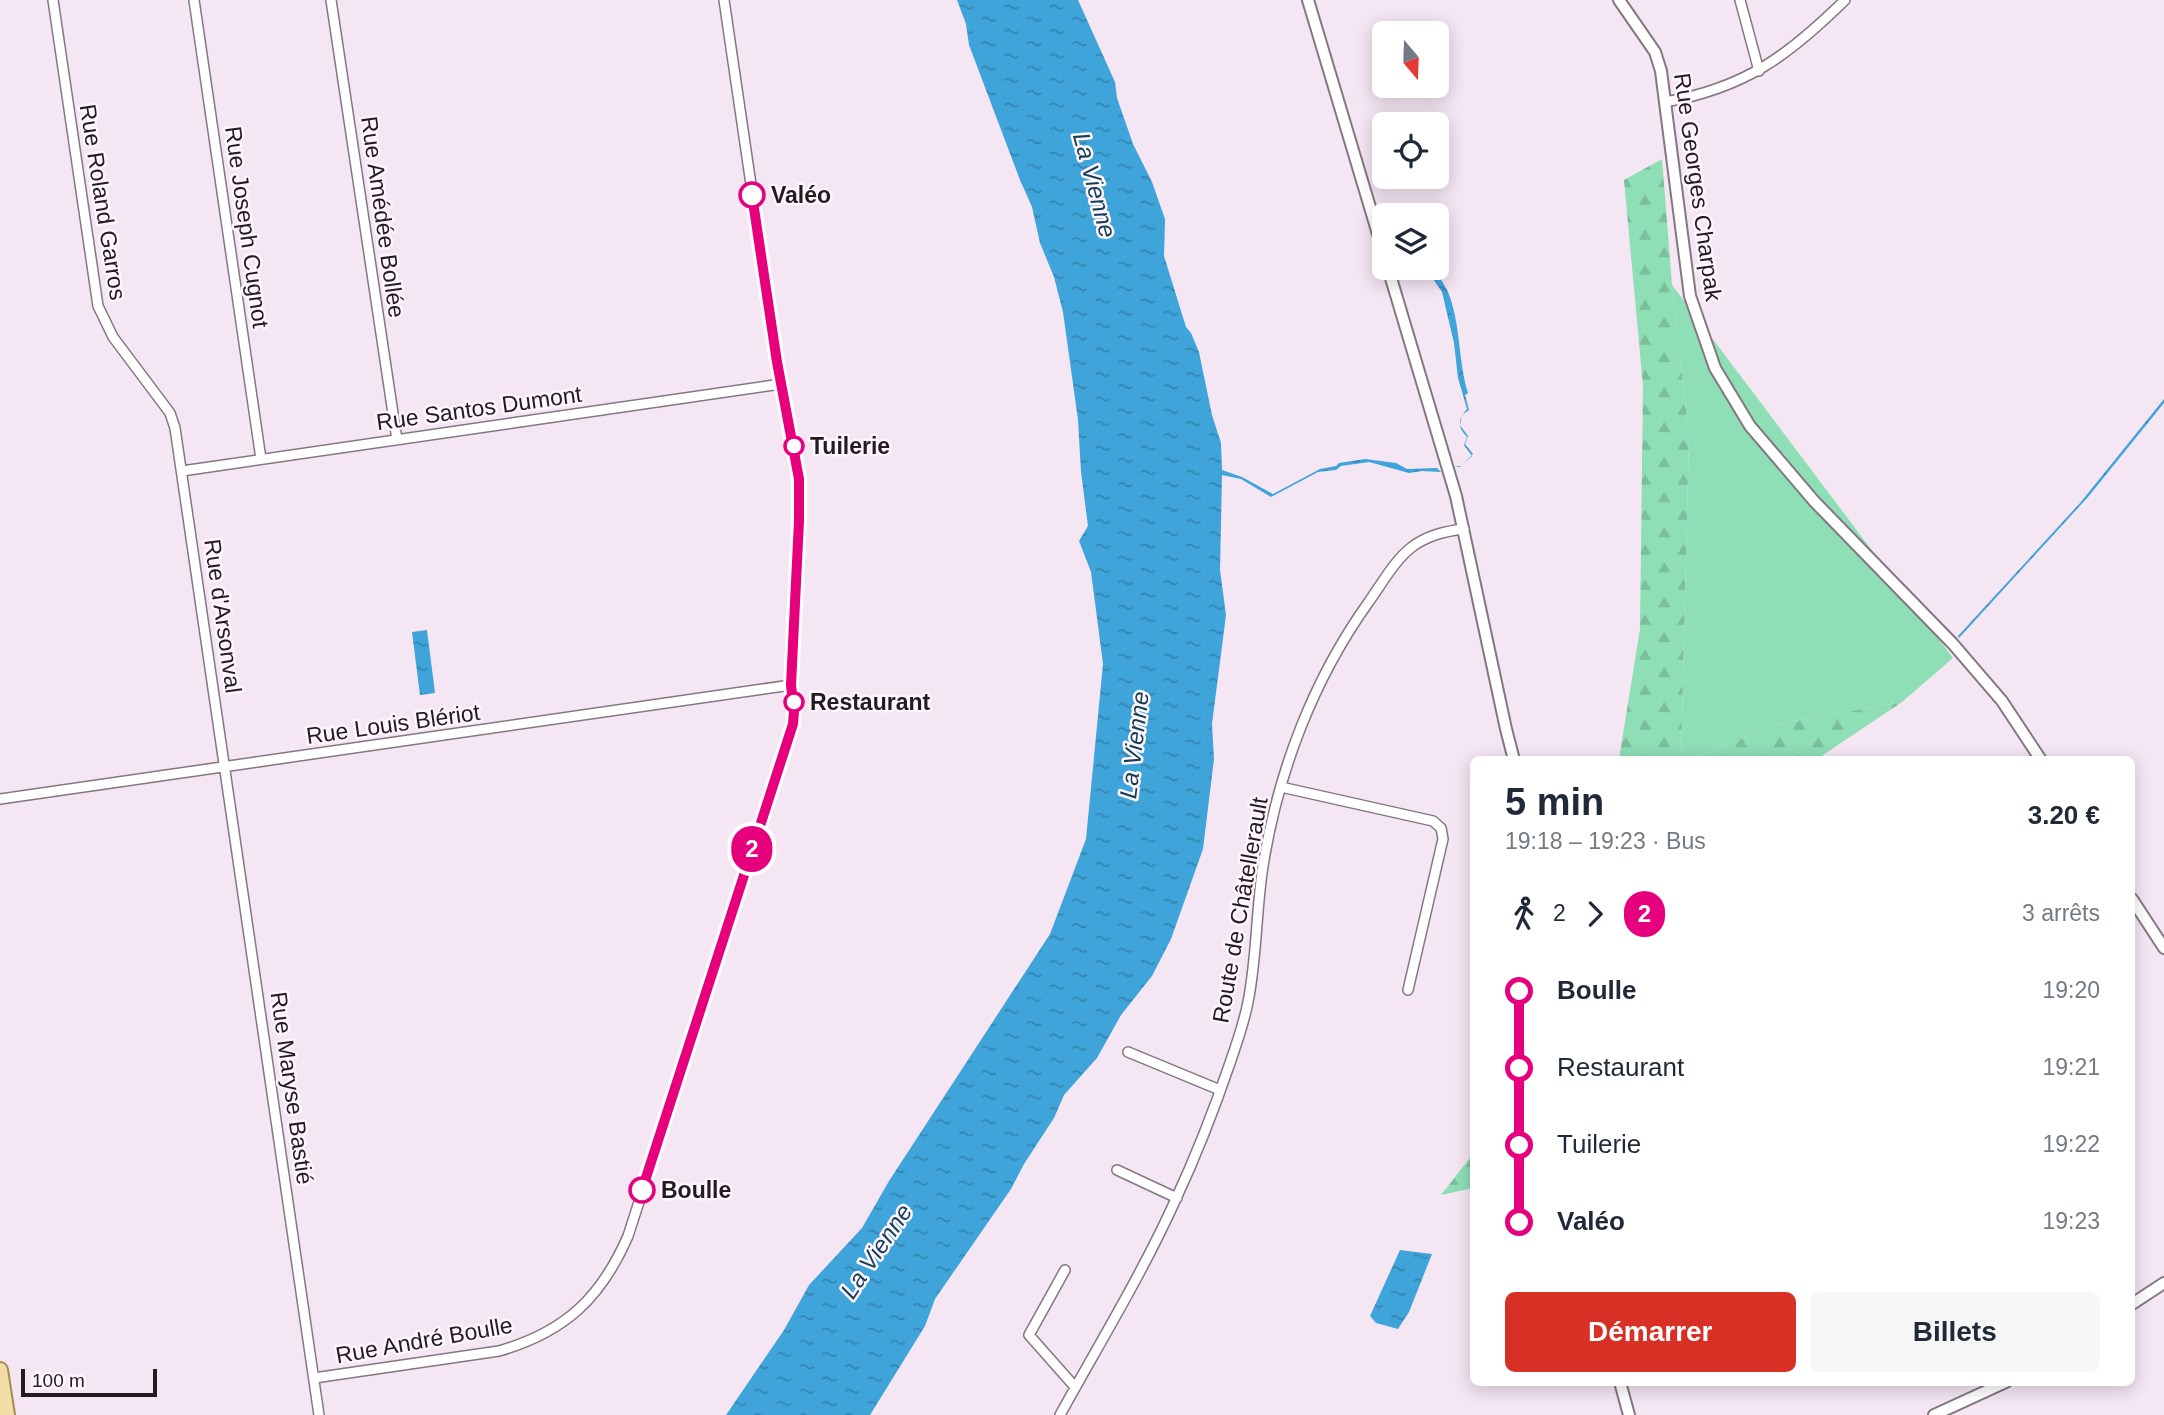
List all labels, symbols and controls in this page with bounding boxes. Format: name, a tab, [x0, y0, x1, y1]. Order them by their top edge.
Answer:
north arrow	[1372, 21, 1449, 98]
map controls	[1372, 21, 1449, 280]
street label: Rue Georges Charpak	[1669, 71, 1727, 303]
street label: Rue Roland Garros	[75, 102, 131, 302]
button: locate	[1372, 112, 1449, 189]
street label: Rue Amédée Bollée	[356, 115, 410, 319]
street label: Rue Joseph Cugnot	[220, 125, 274, 330]
water label: La Vienne	[1068, 130, 1122, 240]
marker: Valéo	[739, 182, 765, 208]
place label: Valéo	[771, 182, 831, 208]
button: layers	[1372, 203, 1449, 280]
street label: Rue Santos Dumont	[375, 381, 584, 435]
place label: Tuilerie	[810, 433, 890, 459]
marker: Tuilerie	[784, 436, 804, 456]
street label: Rue d'Arsonval	[199, 537, 247, 695]
place label: Restaurant	[810, 689, 930, 715]
water label: La Vienne	[1114, 690, 1154, 800]
marker: Restaurant	[784, 692, 804, 712]
street label: Rue Louis Blériot	[304, 699, 482, 749]
text: 5 min	[1505, 781, 1604, 823]
street label: Route de Châtellerault	[1207, 794, 1273, 1025]
text: 3.20 €	[2028, 800, 2100, 830]
line badge: 2	[729, 826, 775, 872]
text: 19:18 – 19:23 · Bus	[1505, 828, 1706, 854]
text: 2	[745, 835, 759, 862]
icon: walk	[1505, 895, 1543, 933]
icon: forward	[1576, 895, 1614, 933]
text: 2	[1553, 900, 1566, 926]
text: 2	[1638, 900, 1651, 927]
text: 3 arrêts	[2022, 900, 2100, 926]
text: Boulle	[1557, 975, 1636, 1005]
text: 19:20	[2042, 977, 2100, 1003]
street label: Rue Maryse Bastié	[266, 990, 318, 1186]
text: Restaurant	[1557, 1052, 1684, 1082]
text: 19:21	[2042, 1054, 2100, 1080]
text: Tuilerie	[1557, 1129, 1641, 1159]
text: 19:22	[2042, 1131, 2100, 1157]
marker: Boulle	[629, 1177, 655, 1203]
place label: Boulle	[661, 1177, 731, 1203]
water label: La Vienne	[835, 1199, 917, 1303]
text: Valéo	[1557, 1206, 1625, 1236]
text: 19:23	[2042, 1208, 2100, 1234]
button: Démarrer	[1505, 1292, 1796, 1372]
button: Billets	[1810, 1292, 2100, 1372]
street label: Rue André Boulle	[334, 1312, 514, 1368]
scale bar	[21, 1366, 158, 1398]
text: 100 m	[32, 1370, 85, 1391]

